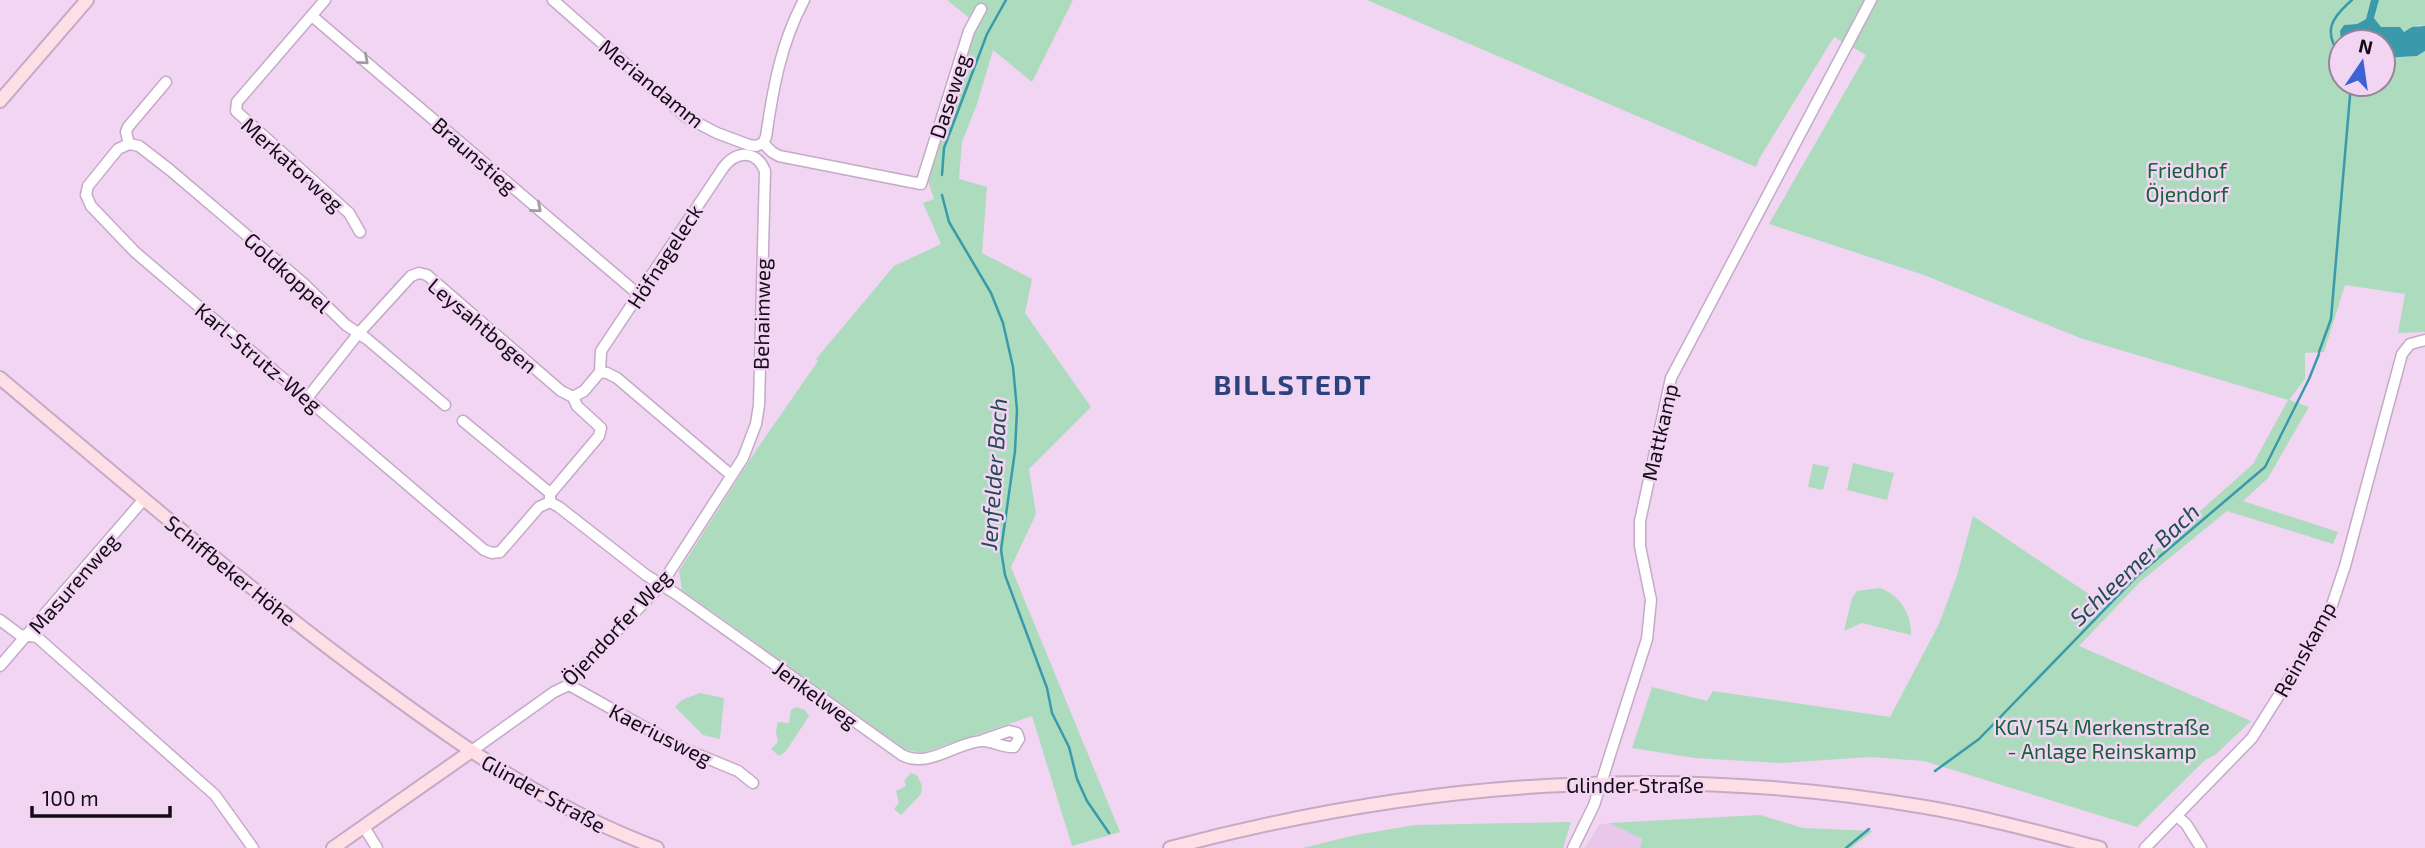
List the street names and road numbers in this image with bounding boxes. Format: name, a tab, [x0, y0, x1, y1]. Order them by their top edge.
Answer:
street label: Meriandamm	[595, 33, 709, 133]
street label: Daseweg	[924, 50, 975, 142]
street label: Braunstieg	[428, 111, 523, 199]
street label: Merkatorweg	[237, 112, 349, 217]
street label: Höfnageleck	[621, 199, 707, 313]
street label: Goldkoppel	[240, 227, 337, 318]
street label: Behaimweg	[748, 258, 774, 370]
street label: Leysahtbogen	[423, 272, 543, 378]
street label: Karl-Strutz-Weg	[191, 297, 328, 417]
street label: Mattkamp	[1636, 381, 1682, 483]
street label: Schiffbeker Höhe	[160, 510, 302, 630]
street label: Masurenweg	[23, 528, 123, 638]
street label: Öjendorfer Weg	[556, 564, 677, 691]
street label: Reinskamp	[2268, 597, 2340, 701]
street label: Jenkelweg	[769, 655, 863, 733]
street label: Kaeriusweg	[606, 697, 717, 771]
street label: Glinder Straße	[478, 749, 610, 837]
street label: Glinder Straße	[1566, 772, 1704, 797]

